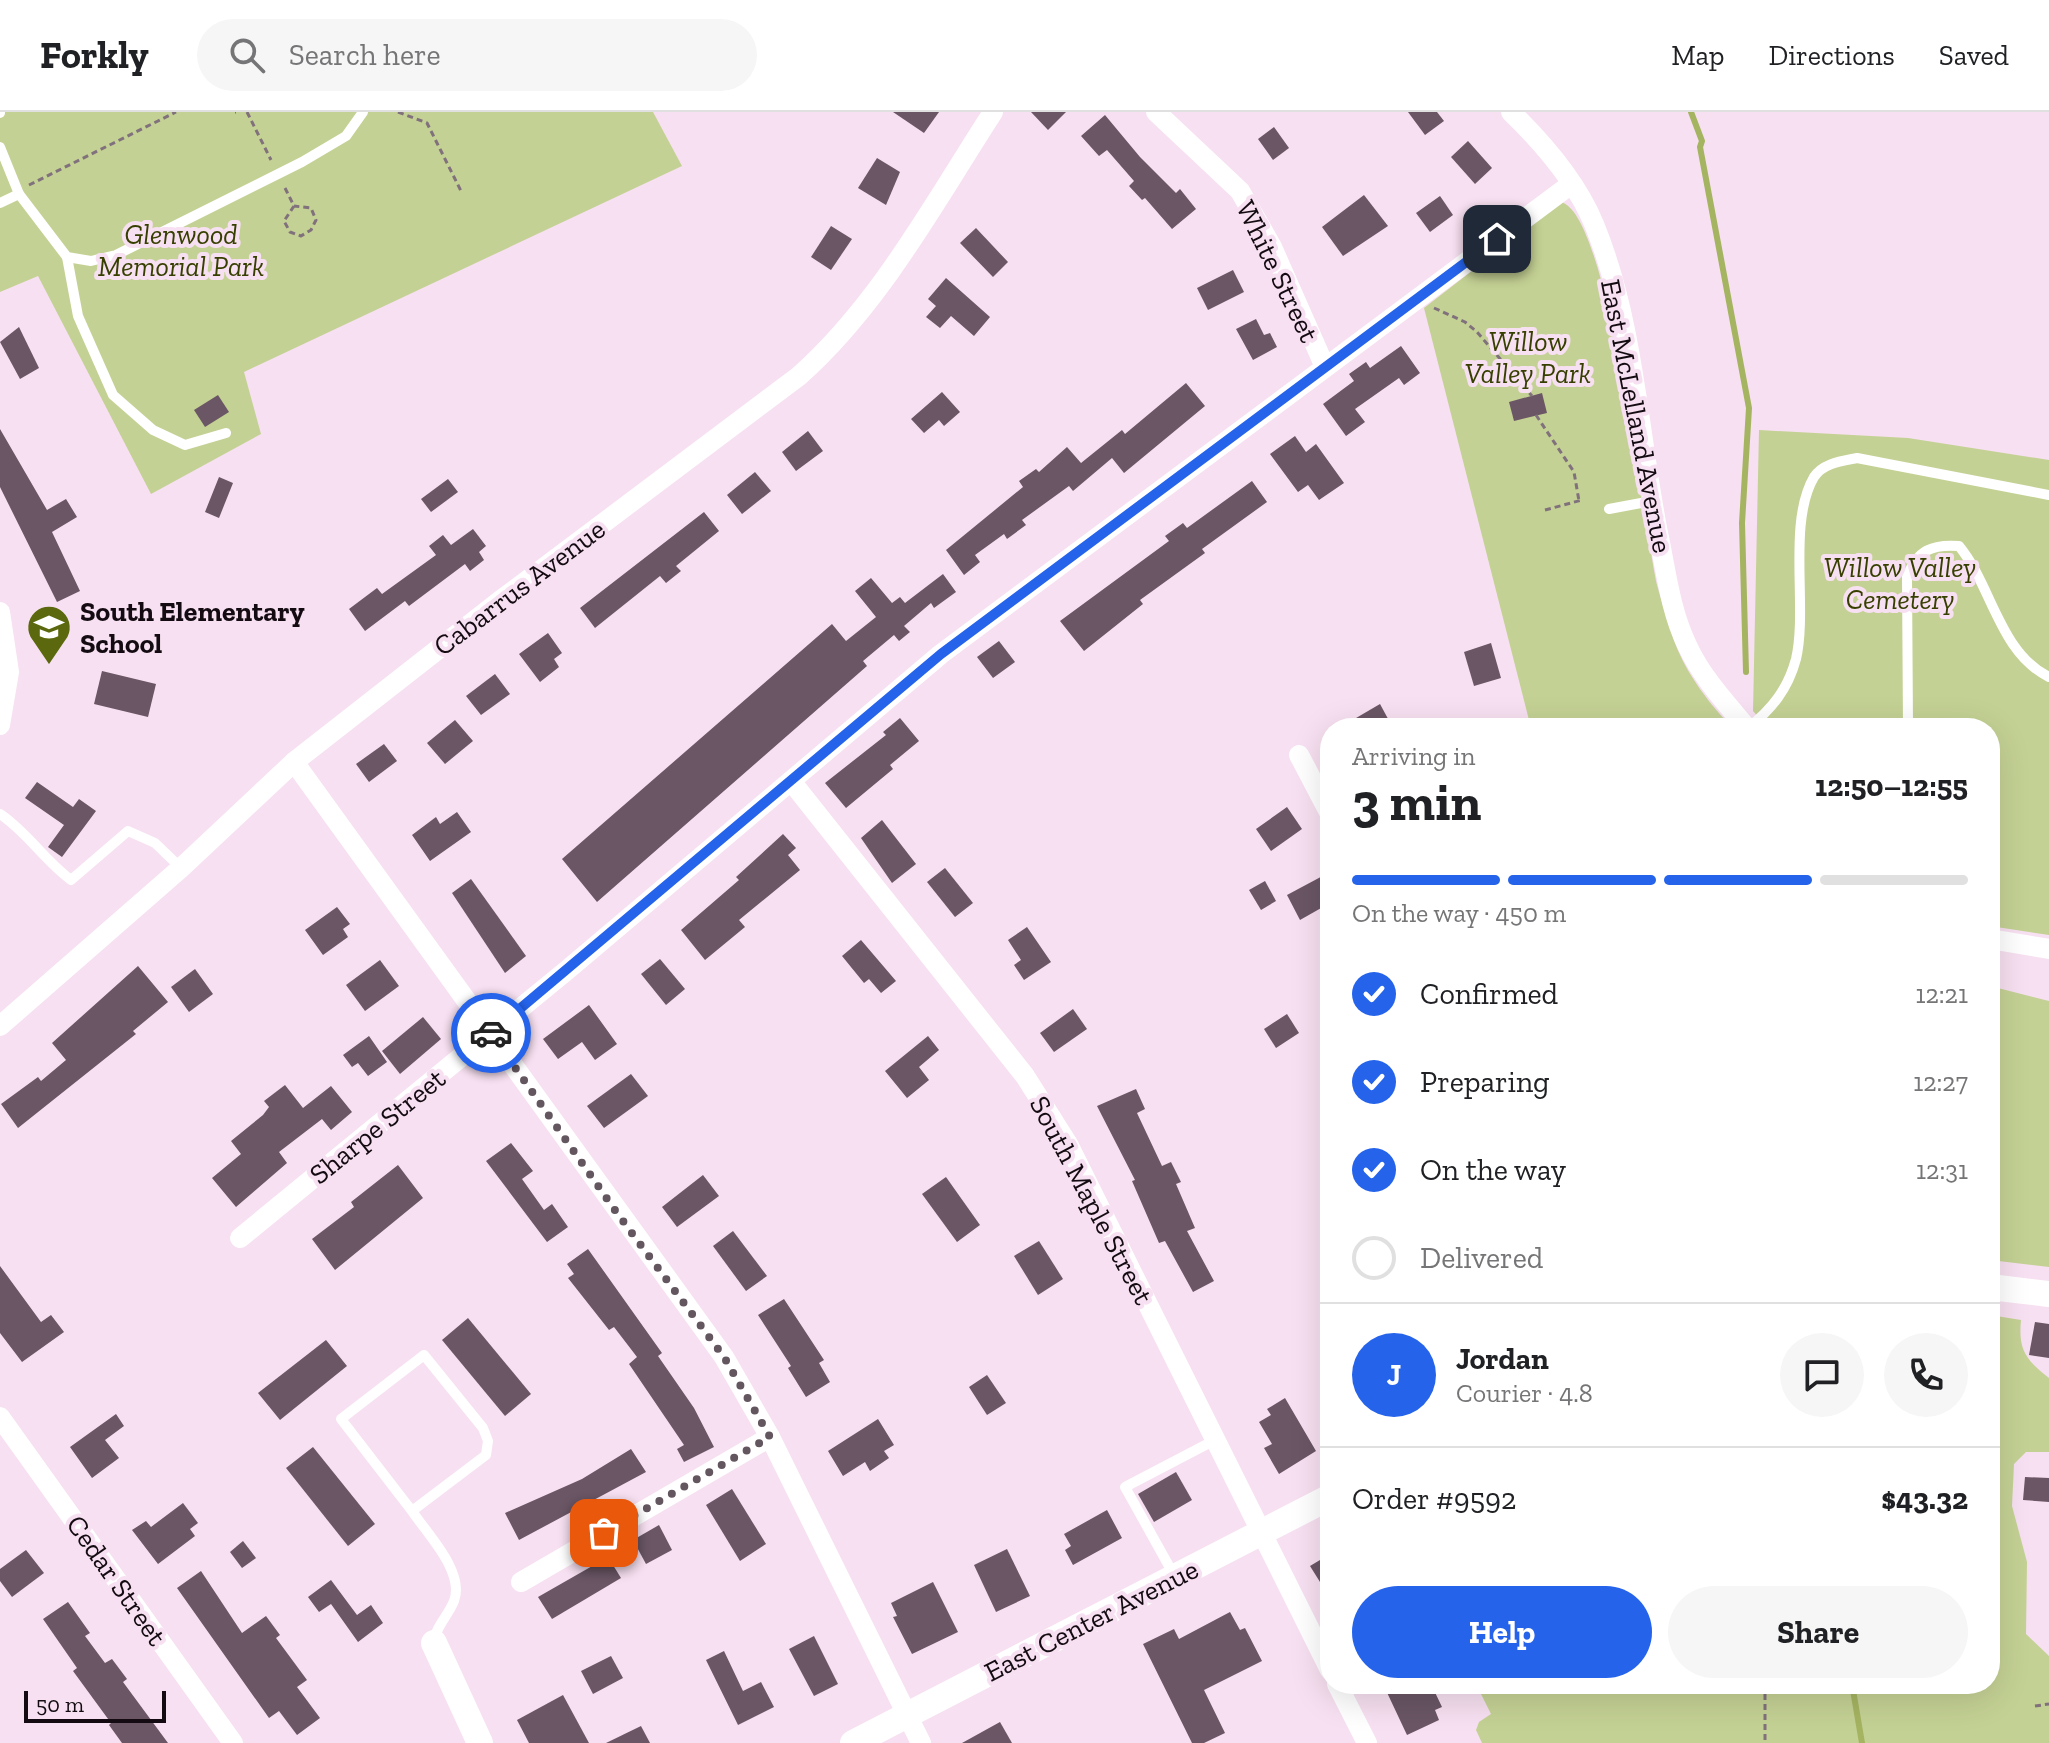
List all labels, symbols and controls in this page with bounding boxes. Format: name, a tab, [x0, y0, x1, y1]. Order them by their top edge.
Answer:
search box	[197, 19, 757, 91]
text: Forkly	[40, 32, 149, 78]
icon: search	[225, 33, 269, 77]
text: Search here	[289, 37, 441, 73]
text: Map	[1671, 39, 1724, 72]
text: Directions	[1768, 39, 1895, 72]
text: Saved	[1939, 39, 2009, 72]
street label: White Street	[1229, 195, 1326, 348]
pin	[1463, 205, 1531, 273]
icon: home	[1475, 217, 1519, 261]
park label: Glenwood Memorial Park	[98, 218, 264, 283]
street label: East McLelland Avenue	[1594, 276, 1679, 556]
park label: Willow Valley Park	[1465, 325, 1591, 390]
street label: Cabarrus Avenue	[427, 512, 611, 663]
park label: Willow Valley Cemetery	[1824, 551, 1976, 616]
place label: South Elementary School	[80, 595, 305, 660]
school or university icon: South Elementary School	[25, 603, 73, 666]
text: Arriving in	[1352, 740, 1475, 772]
text: 12:50–12:55	[1815, 768, 1968, 804]
text: 3 min	[1352, 771, 1481, 833]
text: On the way · 450 m	[1352, 897, 1566, 929]
icon: check	[1352, 972, 1396, 1016]
text: Confirmed	[1420, 976, 1558, 1012]
text: 12:21	[1915, 978, 1968, 1010]
courier	[451, 993, 531, 1073]
icon: car	[469, 1011, 513, 1055]
icon: check	[1352, 1060, 1396, 1104]
street label: Sharpe Street	[303, 1061, 452, 1191]
text: Preparing	[1420, 1064, 1550, 1100]
text: 12:27	[1913, 1066, 1968, 1098]
street label: South Maple Street	[1023, 1090, 1161, 1311]
icon: check	[1352, 1148, 1396, 1192]
text: On the way	[1420, 1152, 1566, 1188]
text: 12:31	[1916, 1154, 1968, 1186]
text: Delivered	[1420, 1240, 1543, 1276]
button: chat	[1780, 1333, 1864, 1417]
button: phone	[1884, 1333, 1968, 1417]
text: Jordan	[1456, 1341, 1549, 1377]
text: J	[1387, 1357, 1401, 1393]
text: Courier · 4.8	[1456, 1377, 1593, 1409]
text: Order #9592	[1352, 1481, 1516, 1517]
text: $43.32	[1881, 1481, 1968, 1517]
pin	[570, 1499, 638, 1567]
street label: Cedar Street	[60, 1509, 174, 1652]
icon: bag	[582, 1511, 626, 1555]
street label: East Center Avenue	[979, 1552, 1204, 1689]
button: Help	[1352, 1586, 1652, 1678]
button: Share	[1668, 1586, 1968, 1678]
scale bar	[24, 1687, 166, 1723]
text: 50 m	[36, 1691, 84, 1718]

